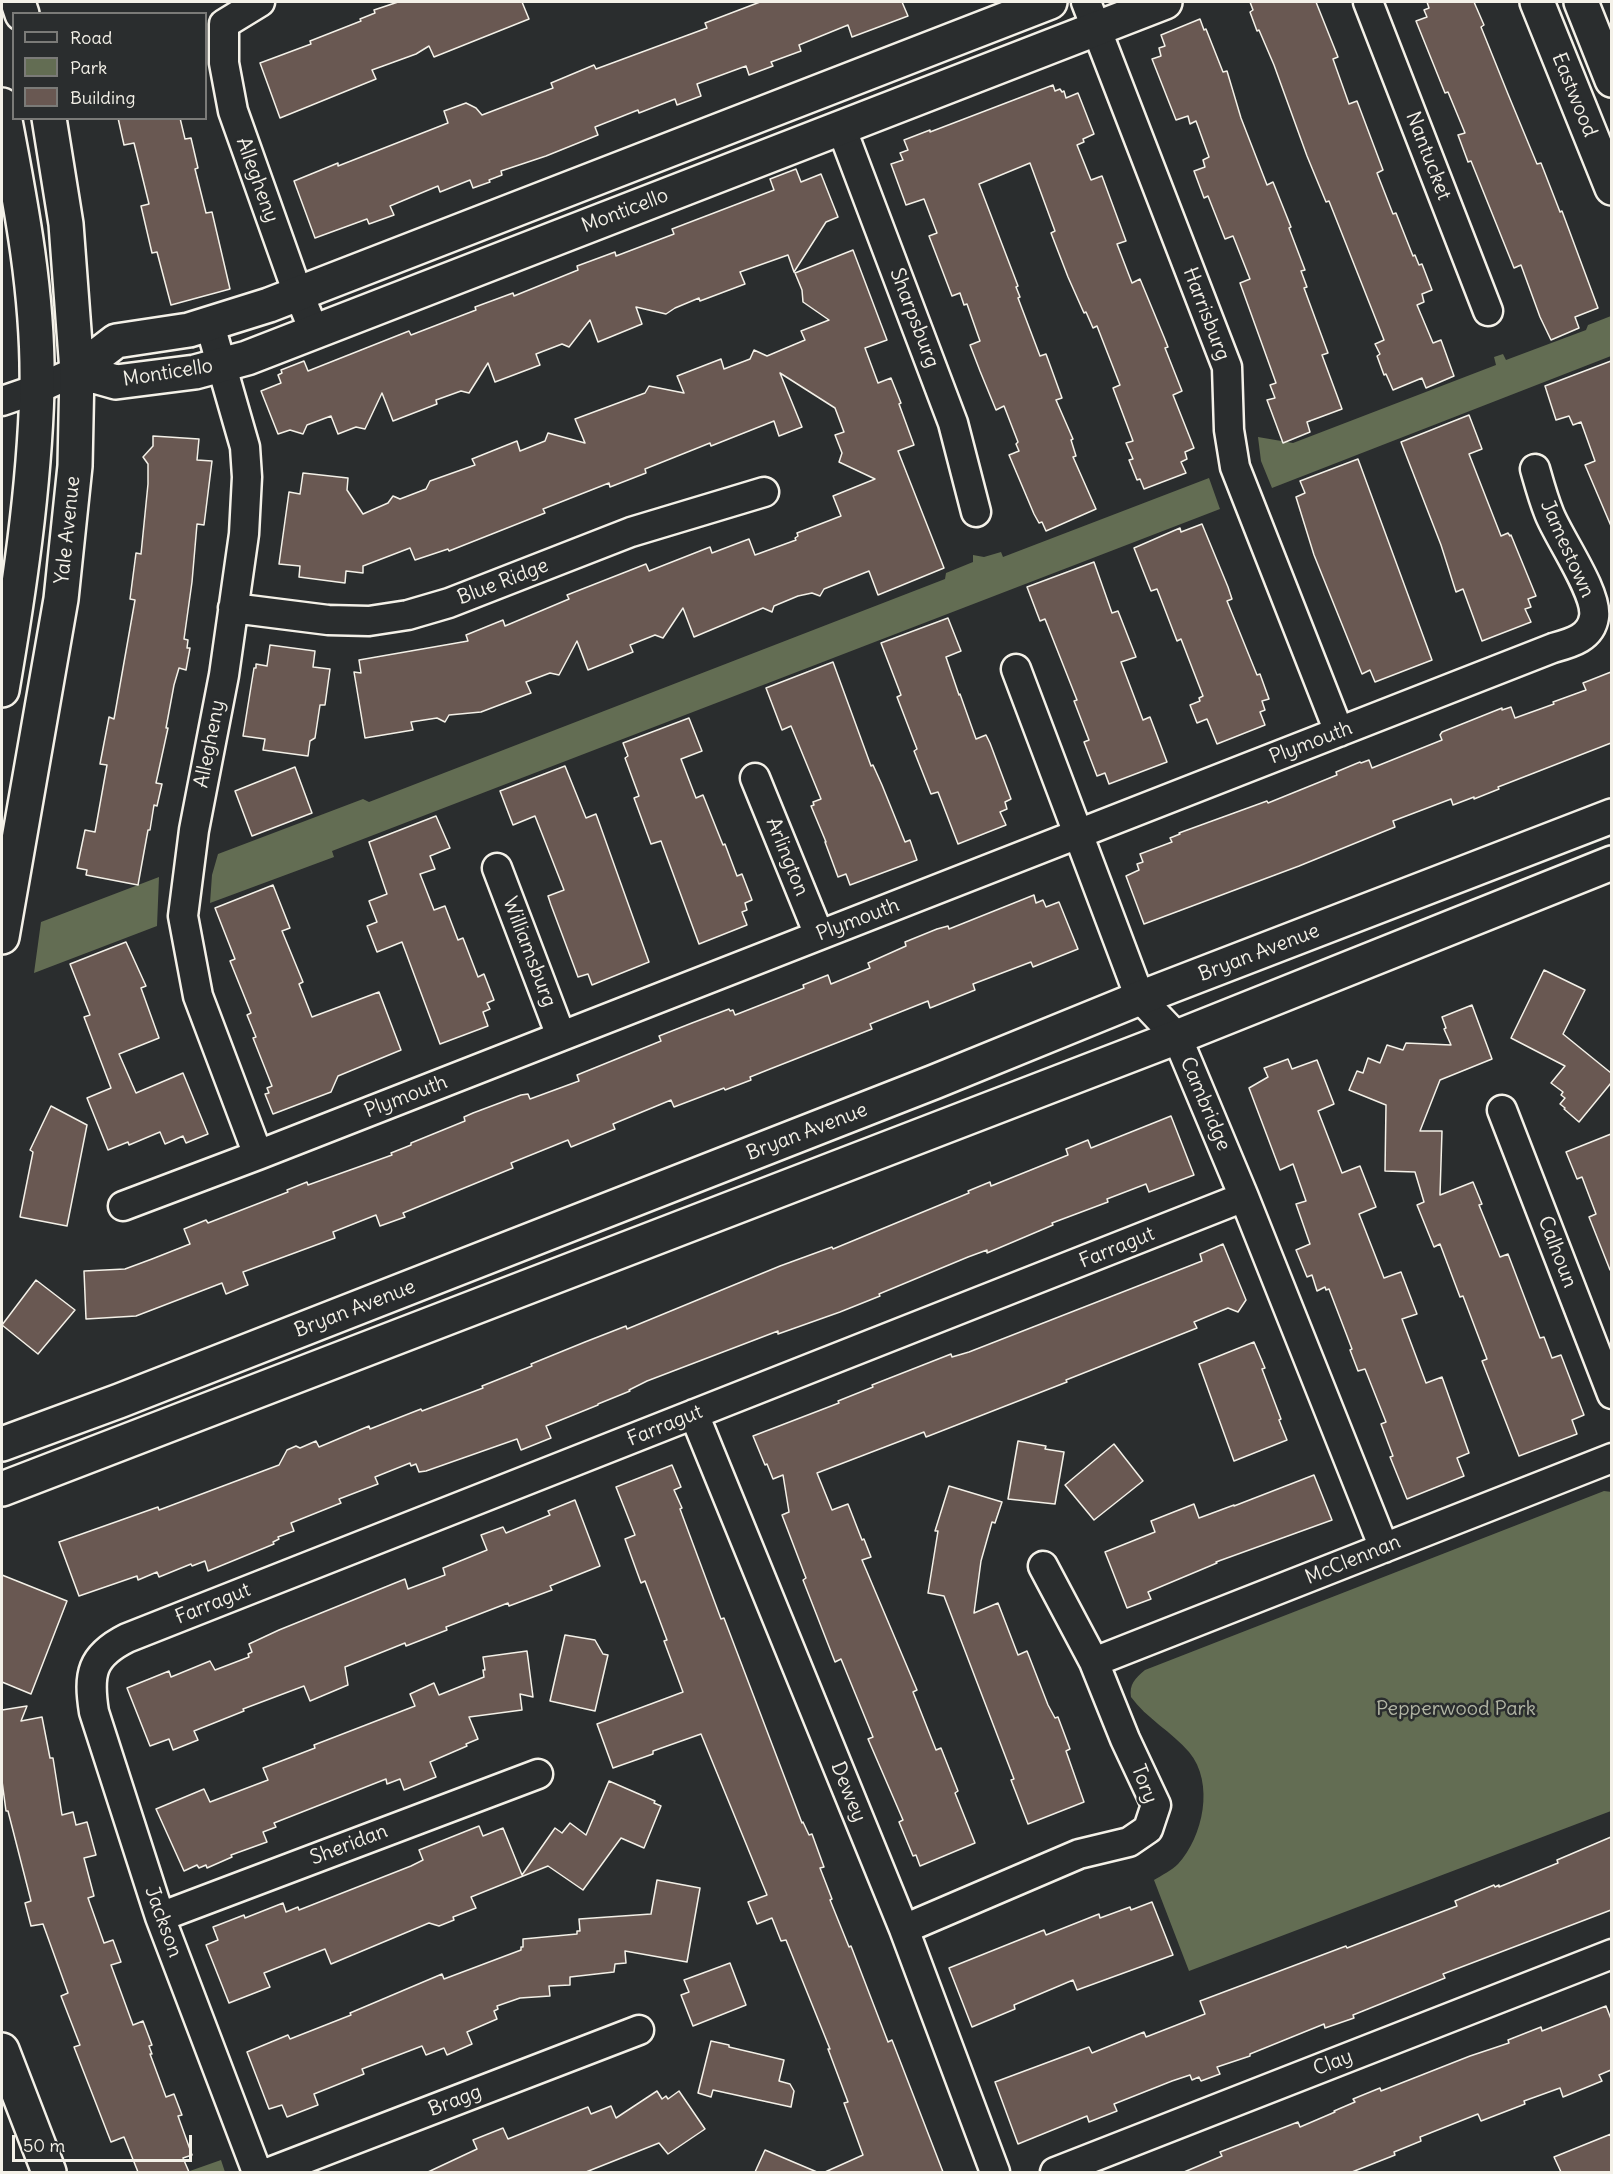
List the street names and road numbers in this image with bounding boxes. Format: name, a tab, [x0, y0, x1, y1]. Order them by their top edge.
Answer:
street label: Eastwood	[1546, 49, 1602, 141]
street label: Nantucket	[1400, 109, 1456, 203]
street label: Allegheny	[231, 134, 283, 226]
street label: Monticello	[578, 184, 672, 238]
street label: Harrisburg	[1177, 264, 1235, 364]
street label: Sharpsburg	[884, 265, 944, 371]
street label: Monticello	[121, 354, 215, 392]
street label: Yale Avenue	[50, 475, 86, 585]
street label: Jamestown	[1535, 497, 1599, 601]
street label: Blue Ridge	[454, 554, 552, 610]
street label: Allegheny	[190, 698, 230, 790]
street label: Plymouth	[1266, 716, 1356, 770]
street label: Arlington	[760, 814, 814, 900]
street label: Plymouth	[813, 893, 903, 947]
street label: Williamsburg	[497, 894, 561, 1010]
street label: Bryan Avenue	[1195, 919, 1323, 987]
street label: Cambridge	[1175, 1054, 1235, 1154]
street label: Plymouth	[361, 1070, 451, 1124]
street label: Bryan Avenue	[743, 1098, 871, 1166]
street label: Calhoun	[1532, 1213, 1582, 1291]
street label: Farragut	[1076, 1222, 1158, 1274]
street label: Bryan Avenue	[291, 1275, 419, 1343]
street label: Farragut	[624, 1400, 706, 1452]
street label: McClennan	[1302, 1530, 1404, 1590]
street label: Farragut	[172, 1578, 254, 1630]
street label: Dewey	[825, 1758, 871, 1826]
street label: Tory	[1126, 1761, 1162, 1807]
street label: Sheridan	[307, 1819, 391, 1871]
street label: Jackson	[139, 1883, 187, 1961]
street label: Clay	[1310, 2045, 1356, 2081]
street label: Bragg	[425, 2080, 485, 2122]

